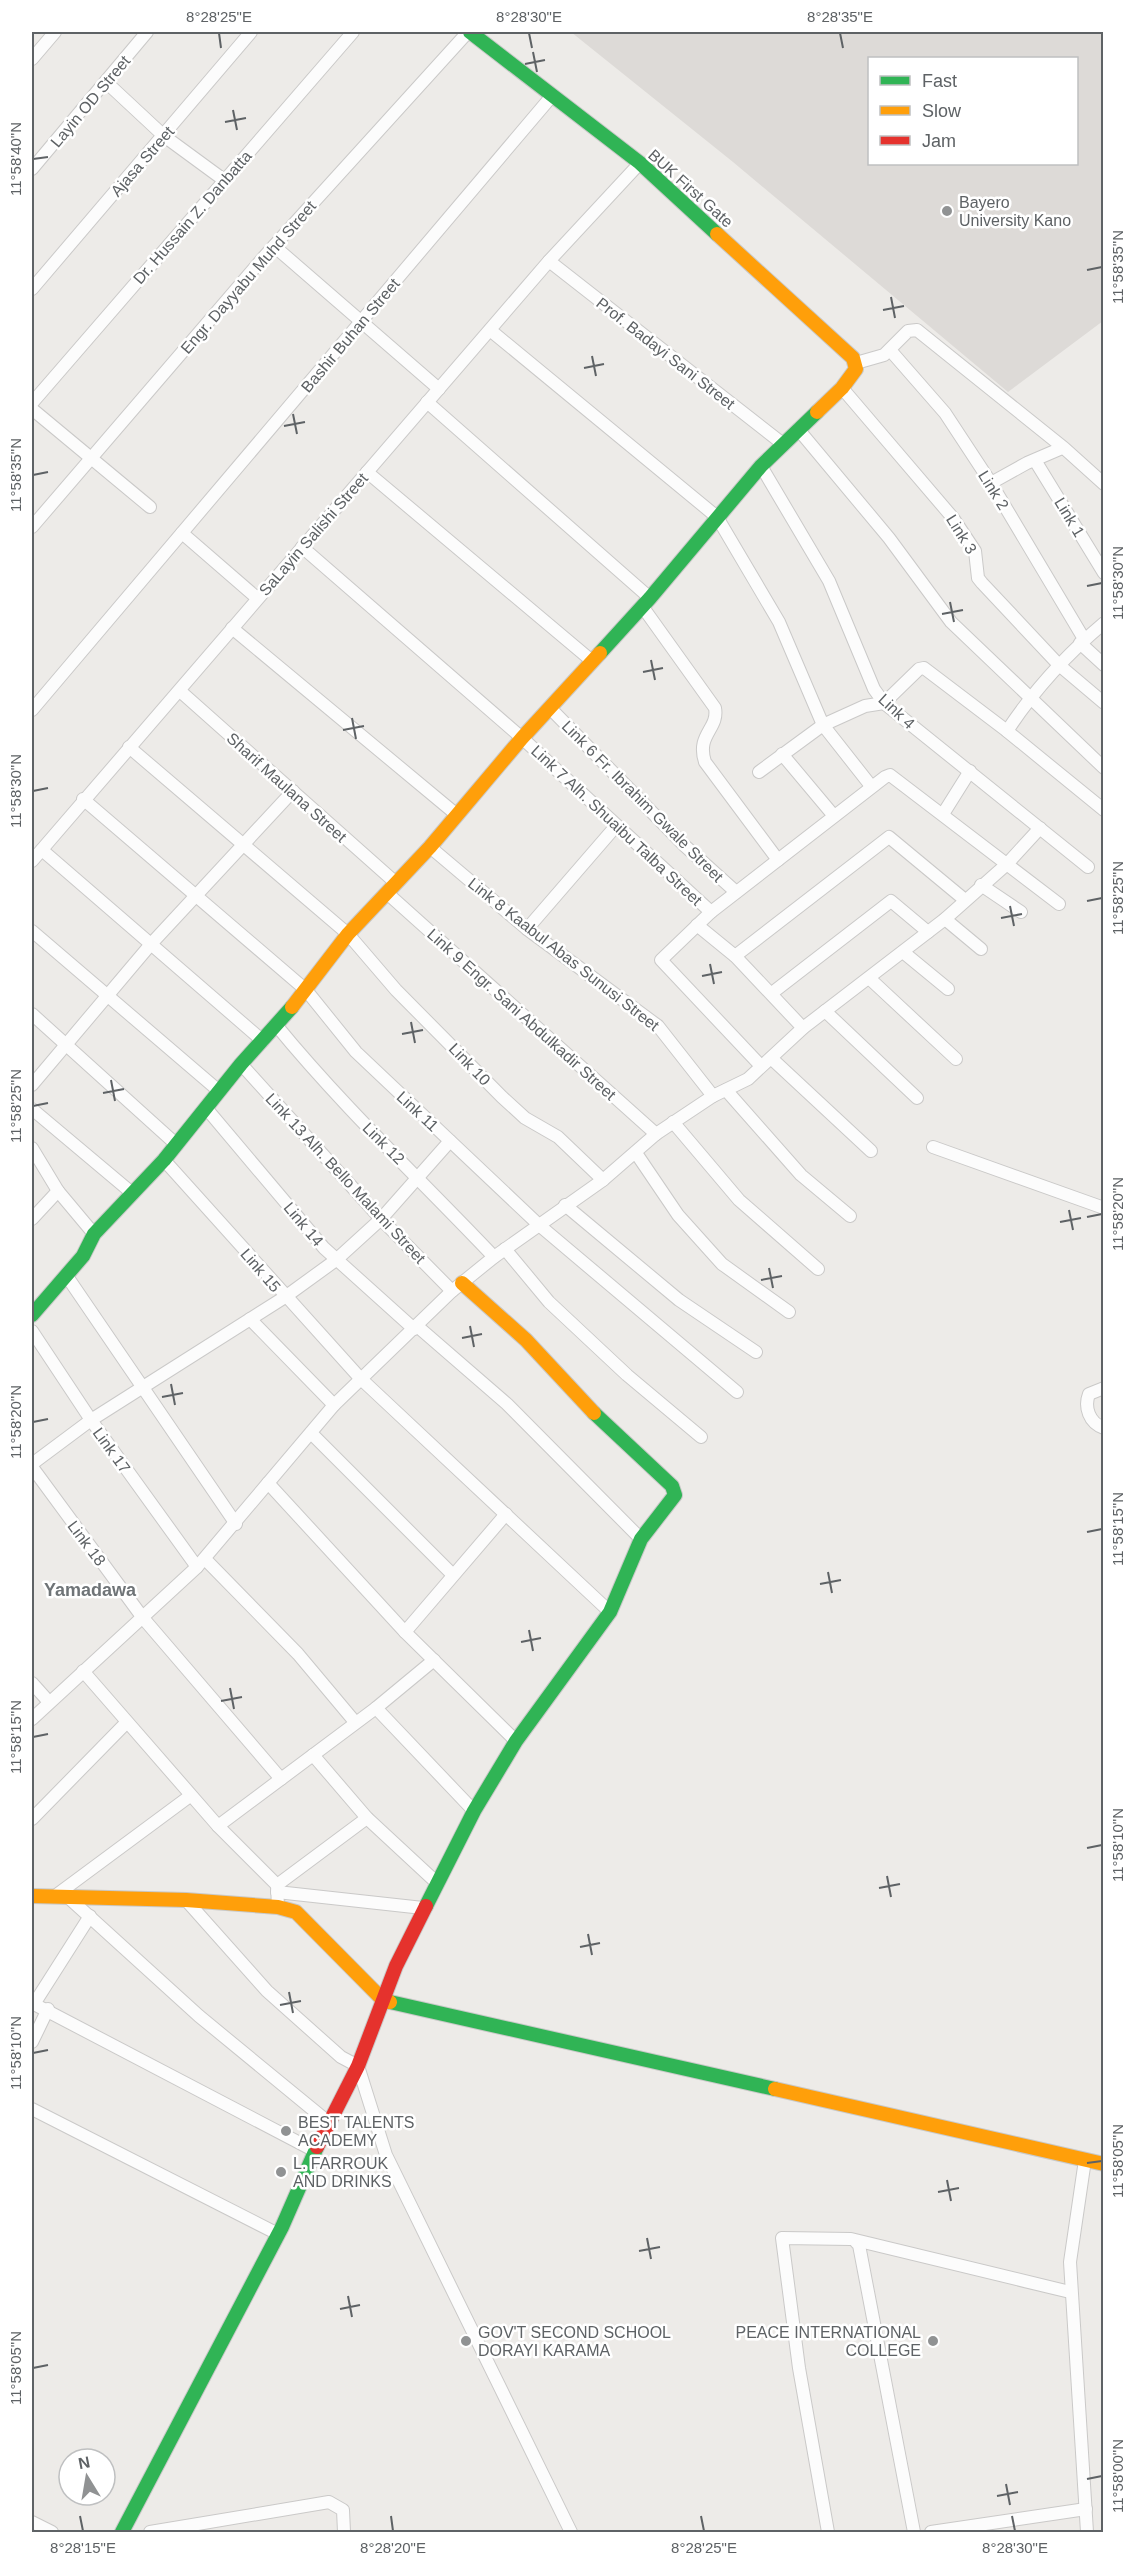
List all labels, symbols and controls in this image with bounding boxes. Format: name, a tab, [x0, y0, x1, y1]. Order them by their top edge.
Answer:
text: 8°28'25"E	[186, 8, 252, 25]
text: 8°28'30"E	[496, 8, 562, 25]
text: 8°28'35"E	[807, 8, 873, 25]
street label: Layin OD Street	[47, 52, 134, 150]
legend	[868, 57, 1078, 165]
text: Fast	[922, 71, 957, 91]
text: Slow	[922, 101, 962, 121]
text: 11°58'40"N	[7, 122, 24, 196]
street label: Ajasa Street	[107, 122, 178, 200]
text: Jam	[922, 131, 956, 151]
street label: BUK First Gate	[645, 146, 736, 231]
street label: Dr. Hussain Z. Danbatta	[130, 147, 255, 287]
place label: Bayero University Kano	[959, 194, 1071, 229]
street label: Engr. Dayyabu Muhd Street	[177, 197, 320, 357]
marker: Bayero University Kano	[940, 204, 954, 218]
text: 11°58'35"N	[1109, 230, 1126, 304]
street label: Bashir Buhan Street	[298, 275, 403, 396]
street label: Prof. Badayi Sani Street	[593, 294, 739, 413]
text: 11°58'35"N	[7, 438, 24, 512]
street label: Link 2	[975, 468, 1012, 513]
street label: SaLayin Salishi Street	[256, 469, 372, 599]
street label: Link 1	[1051, 495, 1088, 540]
street label: Link 3	[943, 512, 980, 557]
text: 11°58'30"N	[1109, 546, 1126, 620]
street label: Link 4	[875, 691, 918, 732]
street label: Link 6 Fr. Ibrahim Gwale Street	[559, 717, 727, 886]
street label: Sharif Maulana Street	[223, 729, 350, 846]
street label: Link 7 Alh. Shuaibu Talba Street	[528, 742, 706, 909]
text: 11°58'30"N	[7, 754, 24, 828]
text: 11°58'25"N	[1109, 861, 1126, 935]
street label: Link 8 Kaabul Abas Sunusi Street	[465, 875, 663, 1035]
street label: Link 9 Engr. Sani Abdulkadir Street	[424, 925, 620, 1104]
street label: Link 10	[446, 1040, 494, 1089]
text: 11°58'25"N	[7, 1069, 24, 1143]
street label: Link 11	[393, 1088, 442, 1135]
street label: Link 13 Alh. Bello Malami Street	[262, 1090, 429, 1267]
street label: Link 12	[359, 1119, 408, 1168]
text: 11°58'20"N	[1109, 1177, 1126, 1251]
street label: Link 14	[281, 1199, 327, 1250]
street label: Link 15	[237, 1245, 284, 1295]
text: 11°58'20"N	[7, 1385, 24, 1459]
street label: Link 17	[90, 1424, 134, 1476]
text: 11°58'15"N	[1109, 1492, 1126, 1566]
street label: Link 18	[64, 1518, 109, 1569]
district label: Yamadawa	[44, 1580, 137, 1600]
text: 11°58'15"N	[7, 1700, 24, 1774]
text: 11°58'10"N	[1109, 1808, 1126, 1882]
text: 11°58'10"N	[7, 2016, 24, 2090]
place label: BEST TALENTS ACADEMY	[298, 2114, 414, 2149]
marker: BEST TALENTS ACADEMY	[279, 2124, 293, 2138]
text: 11°58'05"N	[1109, 2124, 1126, 2198]
place label: L. FARROUK AND DRINKS	[293, 2155, 392, 2190]
marker: L. FARROUK AND DRINKS	[274, 2165, 288, 2179]
place label: GOV'T SECOND SCHOOL DORAYI KARAMA	[478, 2324, 671, 2359]
place label: PEACE INTERNATIONAL COLLEGE	[735, 2324, 921, 2359]
text: 11°58'05"N	[7, 2331, 24, 2405]
marker: GOV'T SECOND SCHOOL DORAYI KARAMA	[459, 2334, 473, 2348]
marker: PEACE INTERNATIONAL COLLEGE	[926, 2334, 940, 2348]
text: 11°58'00"N	[1109, 2439, 1126, 2513]
north arrow	[57, 2447, 117, 2507]
text: N	[77, 2453, 92, 2472]
text: 8°28'15"E	[50, 2539, 116, 2556]
text: 8°28'20"E	[360, 2539, 426, 2556]
text: 8°28'25"E	[671, 2539, 737, 2556]
text: 8°28'30"E	[982, 2539, 1048, 2556]

